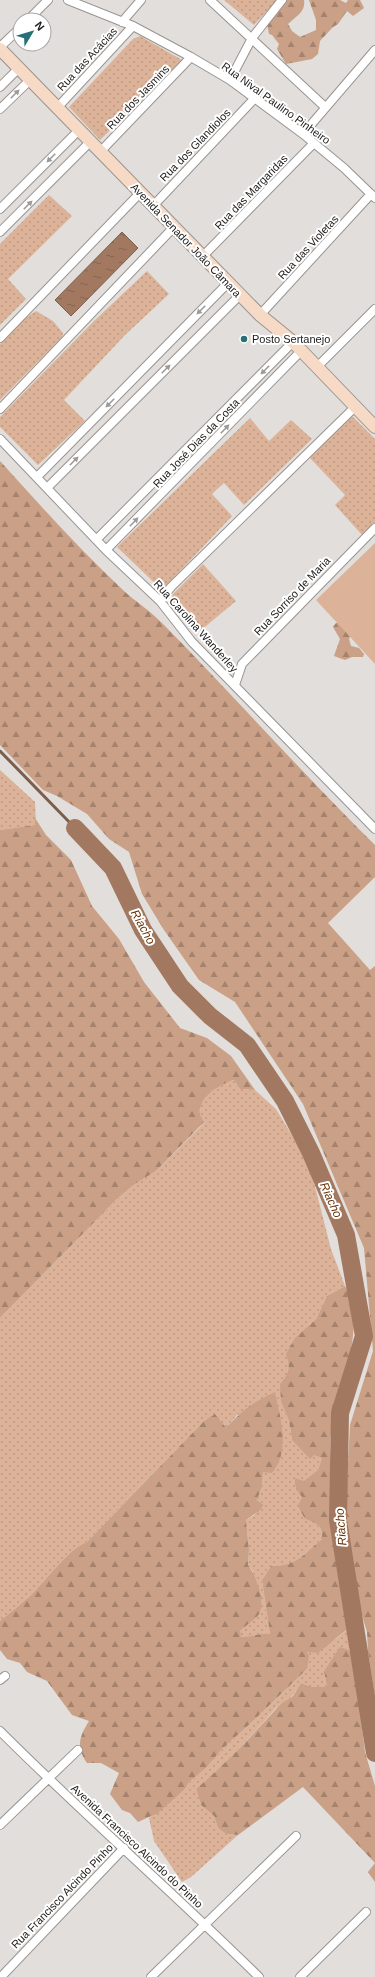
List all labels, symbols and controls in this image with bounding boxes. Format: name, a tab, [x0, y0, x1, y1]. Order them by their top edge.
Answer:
north arrow	[12, 12, 52, 52]
text: N	[33, 19, 47, 33]
street label: Rua das Acácias	[55, 25, 120, 93]
street label: Rua Nival Paulino Pinheiro	[220, 60, 332, 146]
street label: Rua dos Jasmins	[104, 62, 172, 132]
one-way arrow	[10, 90, 20, 99]
street label: Rua dos Glandiolos	[157, 106, 233, 184]
street label: Rua das Margaridas	[212, 152, 290, 232]
one-way arrow	[46, 153, 56, 163]
street label: Avenida Senador João Câmara	[128, 181, 244, 300]
one-way arrow	[23, 200, 33, 210]
street label: Rua das Violetas	[275, 212, 341, 281]
one-way arrow	[196, 305, 206, 315]
place label: Posto Sertanejo	[252, 333, 330, 345]
marker: Posto Sertanejo	[239, 334, 249, 344]
one-way arrow	[161, 364, 171, 374]
one-way arrow	[260, 365, 270, 375]
street label: Rua José Dias da Costa	[150, 396, 242, 490]
one-way arrow	[105, 398, 115, 408]
one-way arrow	[220, 424, 230, 434]
one-way arrow	[69, 456, 79, 466]
one-way arrow	[129, 517, 139, 527]
street label: Rua Sorriso de Maria	[252, 554, 333, 638]
street label: Rua Carolina Wanderley	[152, 578, 241, 675]
water label: Riacho	[128, 907, 158, 947]
water label: Riacho	[317, 1180, 345, 1220]
water label: Riacho	[332, 1507, 350, 1546]
street label: Avenida Francisco Alcindo do Pinho	[69, 1782, 205, 1910]
street label: Rua Francisco Alcindo Pinho	[9, 1841, 115, 1951]

